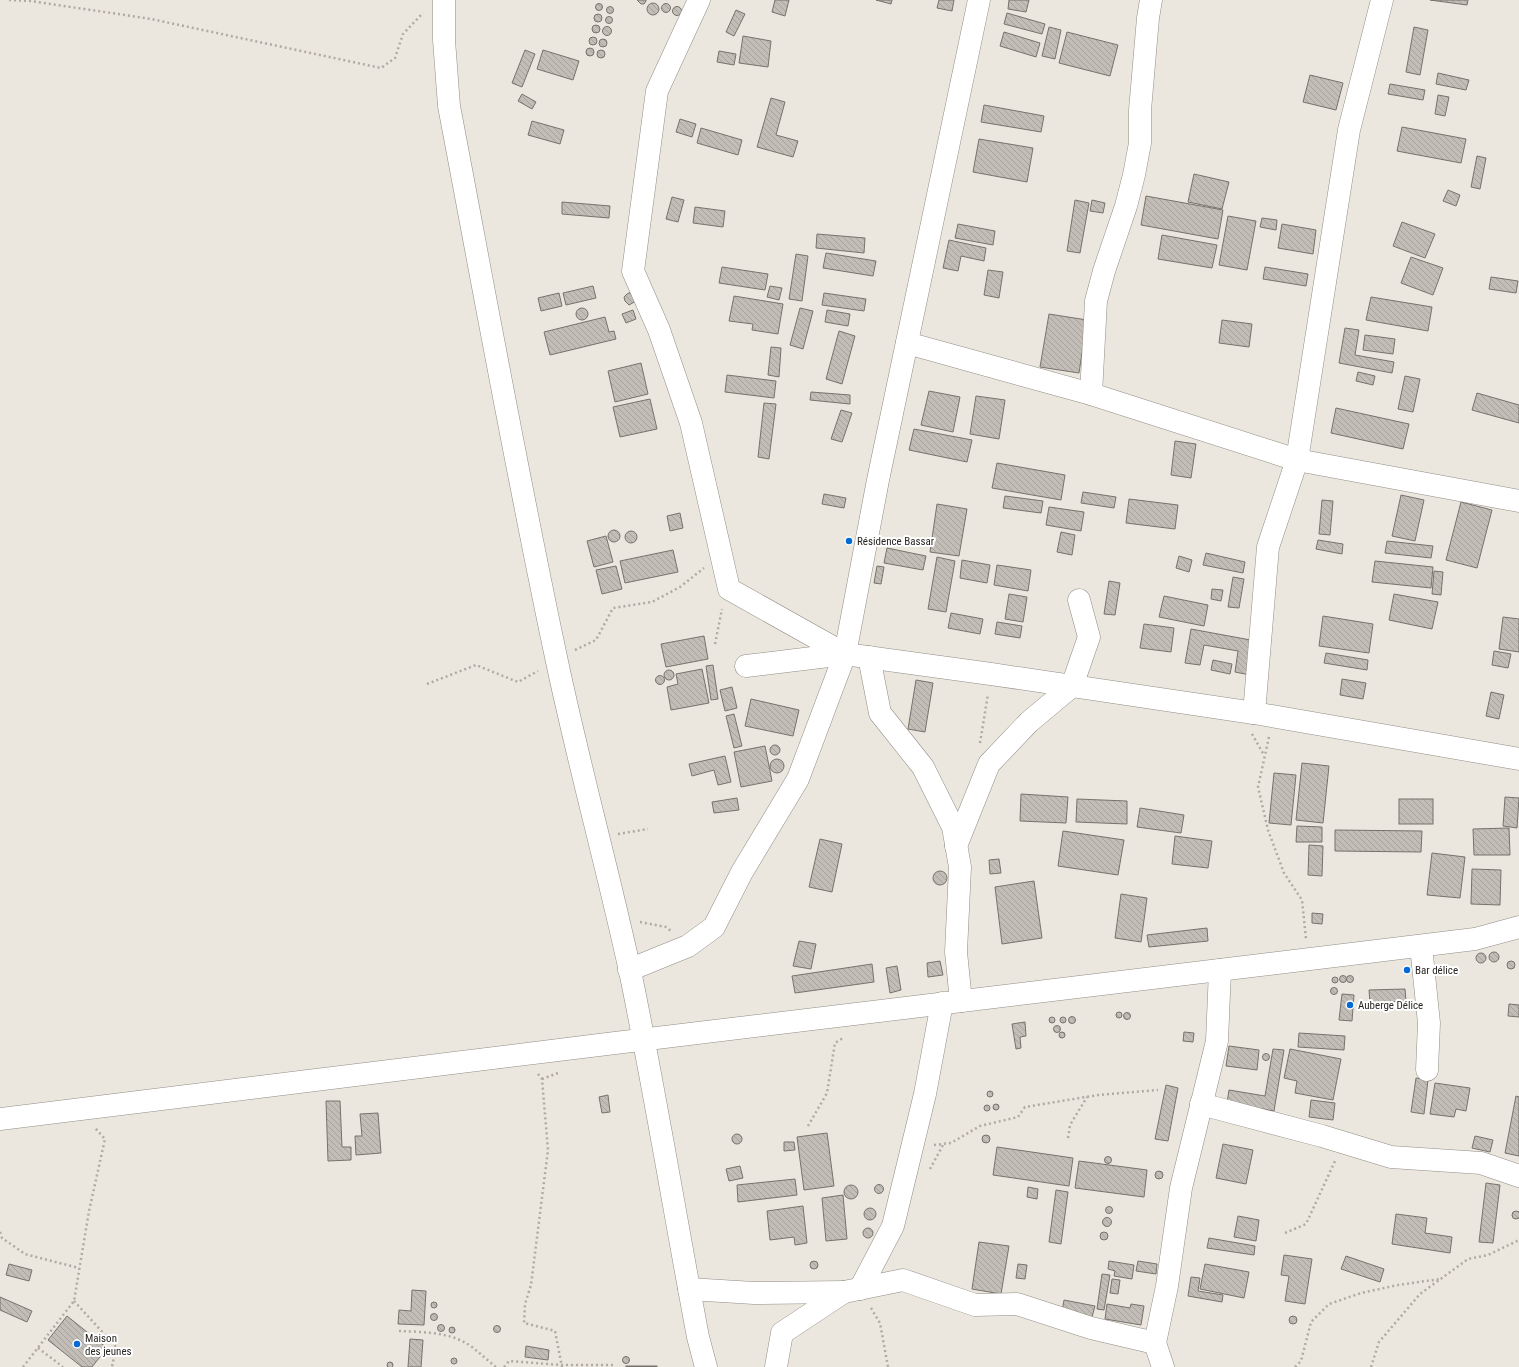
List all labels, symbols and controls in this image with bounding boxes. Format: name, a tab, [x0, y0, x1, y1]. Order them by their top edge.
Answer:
place label: Résidence Bassar	[857, 535, 935, 548]
marker: Résidence Bassar	[844, 536, 854, 546]
place label: Bar délice	[1415, 964, 1458, 977]
marker: Bar délice	[1402, 965, 1412, 975]
place label: Auberge Délice	[1358, 999, 1423, 1012]
marker: Auberge Délice	[1345, 1000, 1355, 1010]
place label: Maison des jeunes	[85, 1332, 132, 1358]
marker: Maison des jeunes	[72, 1339, 82, 1349]

